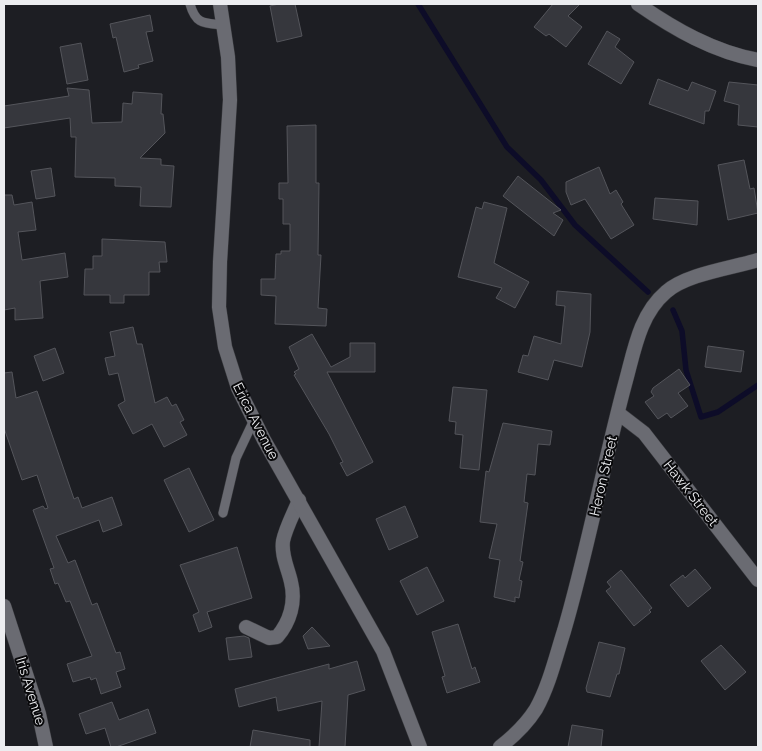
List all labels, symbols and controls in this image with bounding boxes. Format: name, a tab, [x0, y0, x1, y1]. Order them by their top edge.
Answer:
street label: Erica Avenue	[230, 380, 282, 462]
street label: Heron Street	[586, 434, 620, 518]
street label: Hawk Street	[660, 457, 722, 529]
street label: Iris Avenue	[13, 655, 49, 727]

